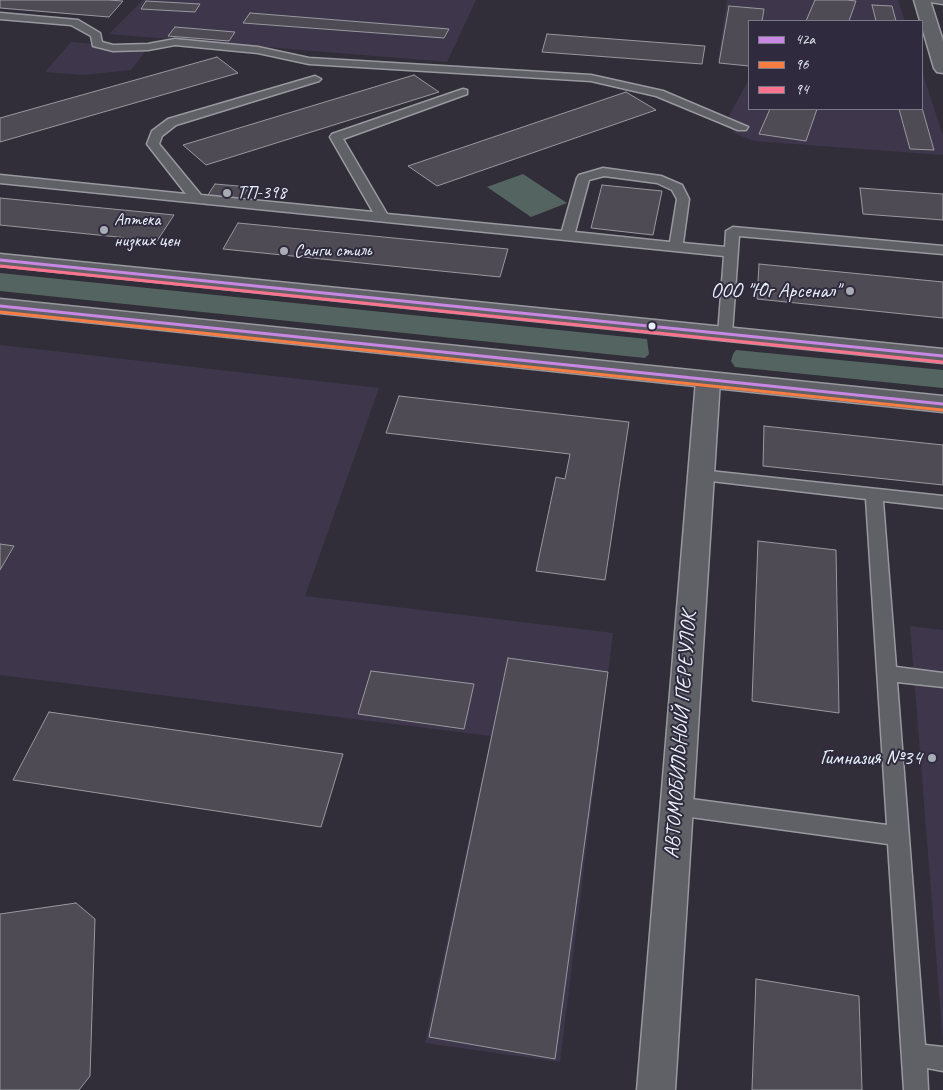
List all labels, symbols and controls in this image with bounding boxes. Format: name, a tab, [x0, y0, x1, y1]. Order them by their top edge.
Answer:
legend	[748, 20, 923, 110]
text: 42a	[795, 30, 815, 49]
text: 96	[795, 55, 809, 74]
text: 94	[795, 80, 809, 99]
place label: ТП-398	[237, 182, 286, 204]
marker: ТП-398	[221, 187, 233, 199]
place label: Аптека низких цен	[114, 209, 179, 252]
marker: Аптека низких цен	[98, 224, 110, 236]
place label: Санги стиль	[294, 240, 372, 262]
marker: Санги стиль	[278, 245, 290, 257]
place label: ООО "Юг Арсенал"	[710, 278, 840, 304]
marker: ООО "Юг Арсенал"	[844, 285, 856, 297]
unlabelled marker	[647, 321, 657, 331]
street label: АВТОМОБИЛЬНЫЙ ПЕРЕУЛОК	[660, 611, 702, 859]
place label: Гимназия №34	[820, 745, 922, 771]
marker: Гимназия №34	[926, 752, 938, 764]

